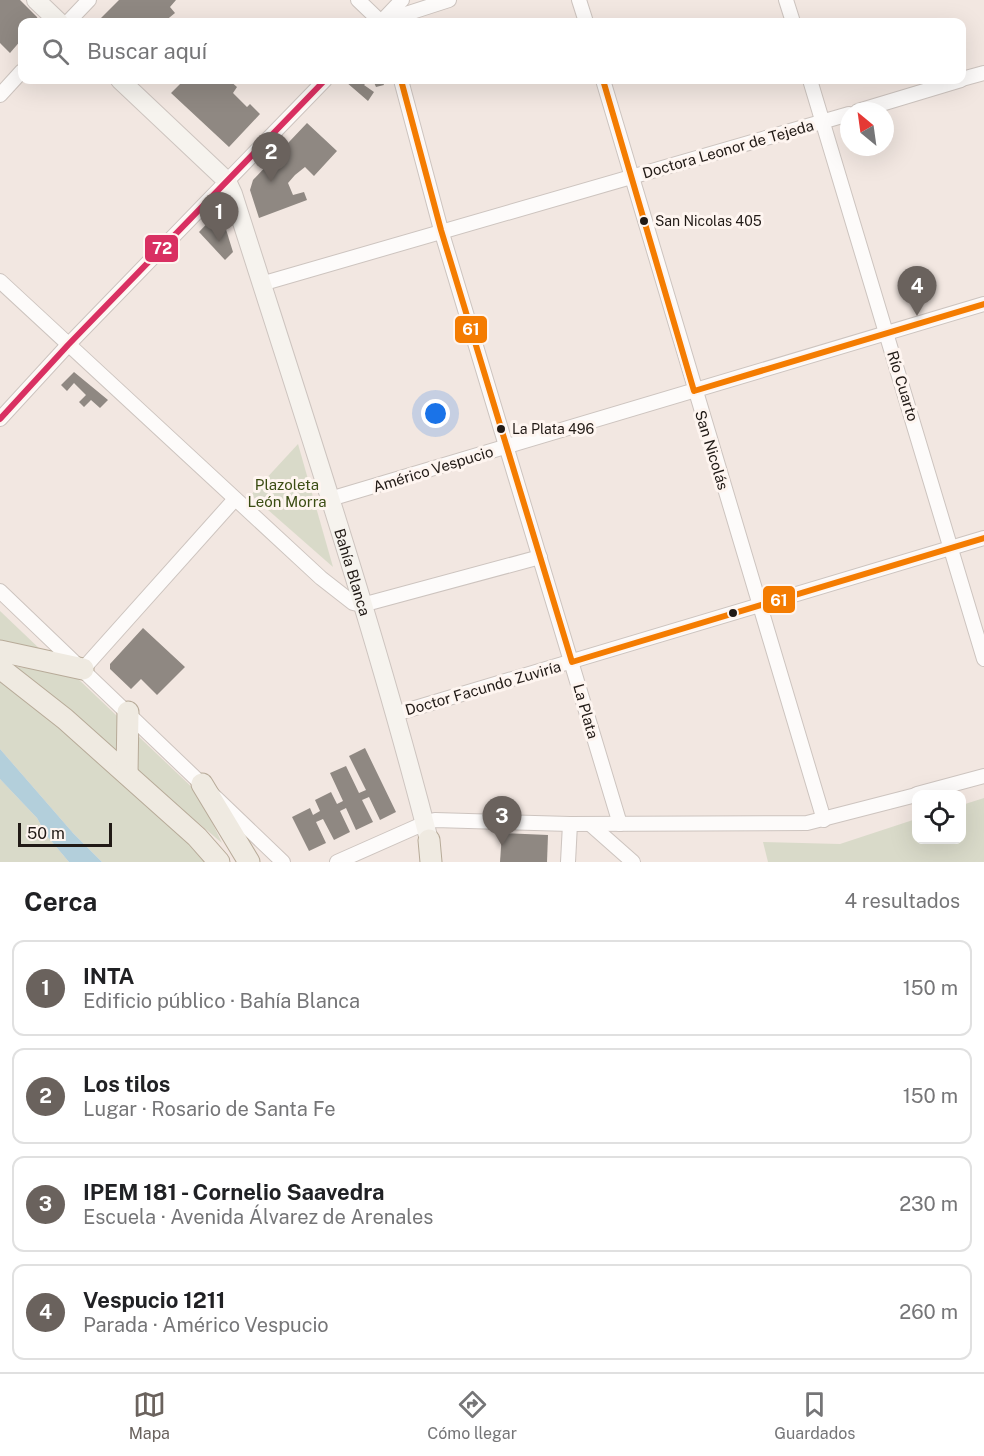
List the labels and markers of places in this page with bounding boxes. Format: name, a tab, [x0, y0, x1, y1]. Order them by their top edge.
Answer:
pin: 2	[252, 132, 290, 182]
pin: 1	[200, 192, 238, 242]
place label: San Nicolas 405	[655, 213, 762, 229]
marker: San Nicolas 405	[638, 215, 650, 227]
pin: 4	[898, 266, 936, 316]
place label: La Plata 496	[512, 421, 595, 437]
marker: La Plata 496	[495, 423, 507, 435]
unlabelled marker	[727, 607, 739, 619]
pin: 3	[482, 796, 522, 846]

